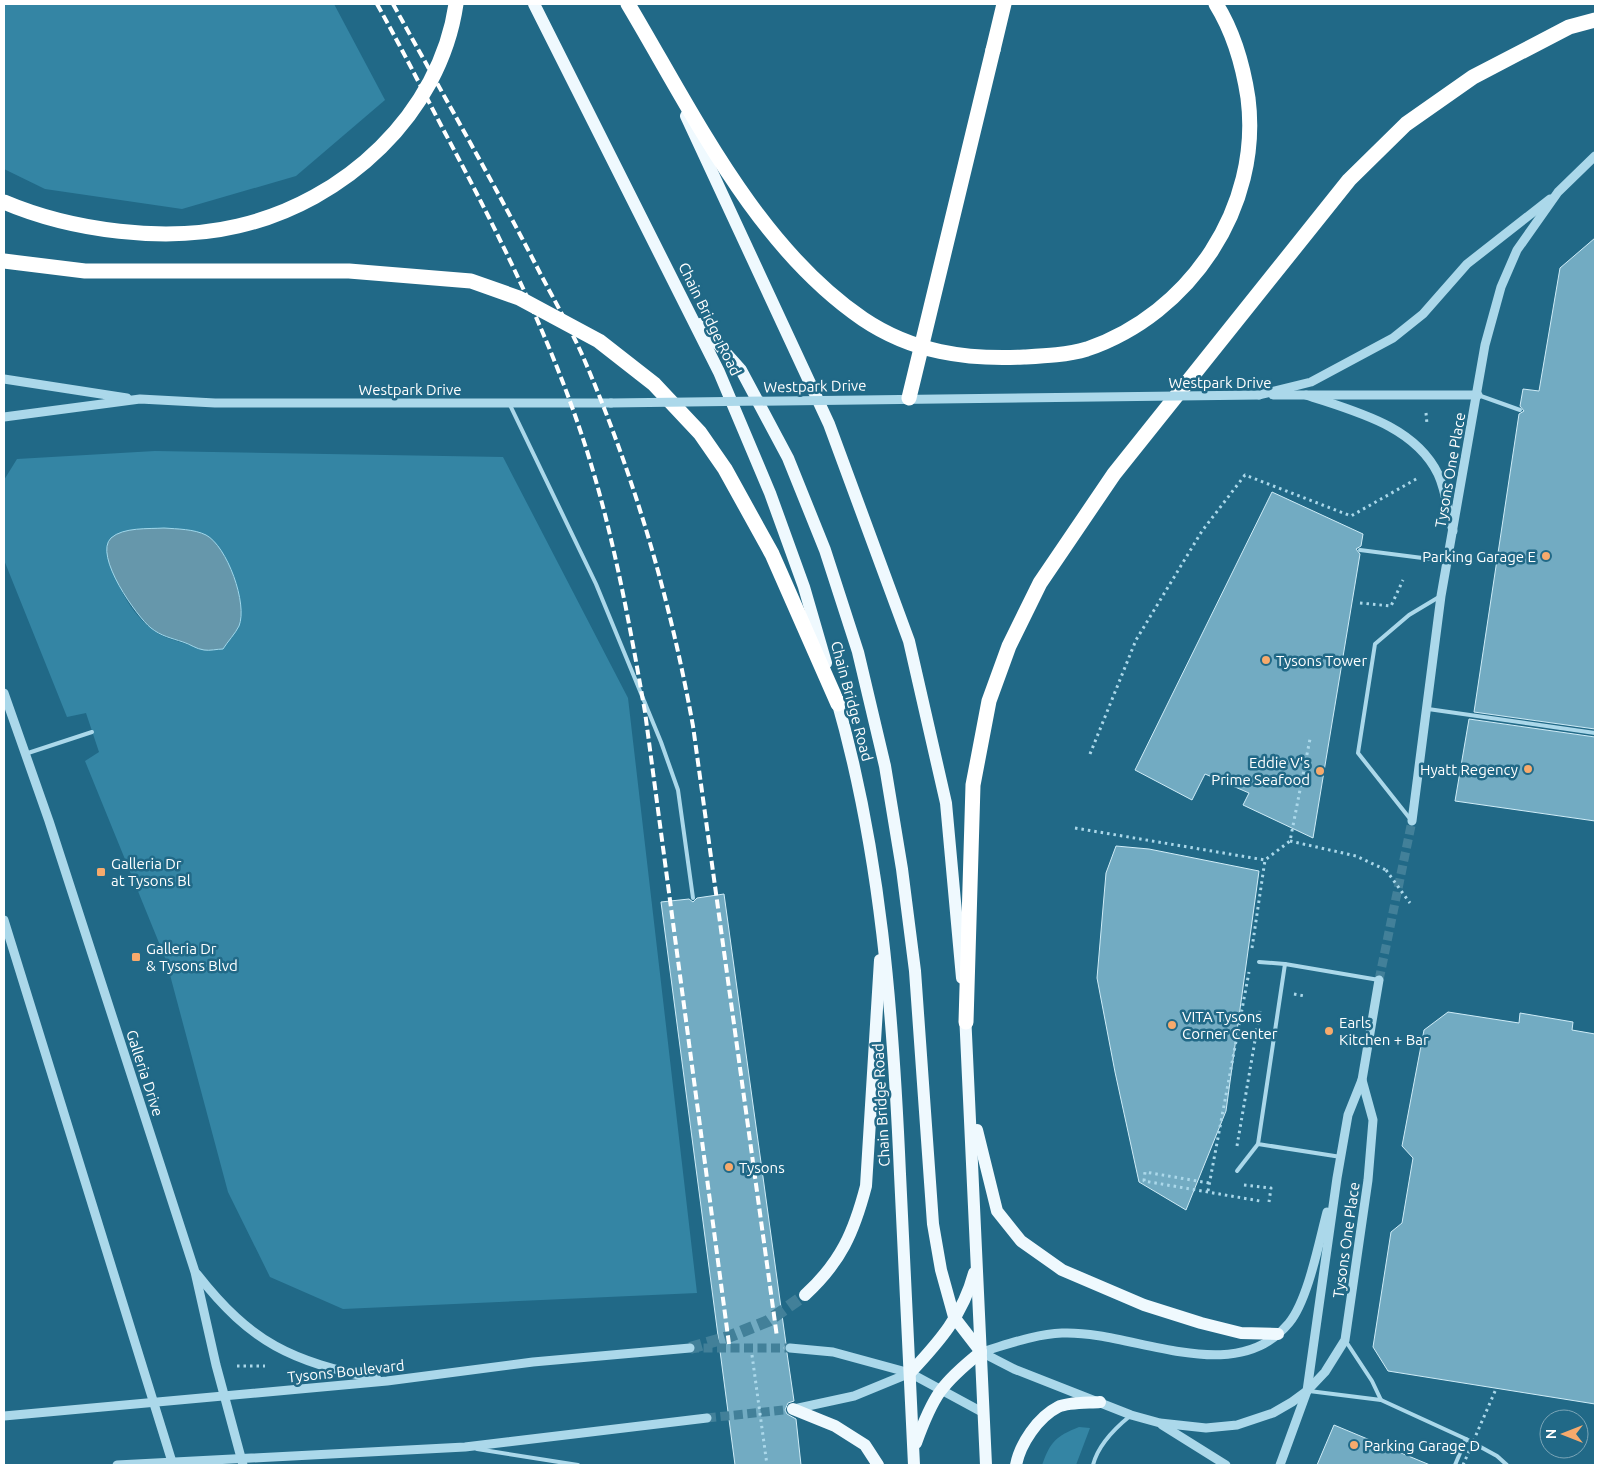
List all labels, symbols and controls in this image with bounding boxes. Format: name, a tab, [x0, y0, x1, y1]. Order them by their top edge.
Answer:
street label: Chain Bridge Road	[675, 260, 745, 378]
street label: Westpark Drive	[1169, 374, 1271, 391]
street label: Westpark Drive	[763, 377, 867, 395]
street label: Westpark Drive	[359, 381, 461, 398]
street label: Tysons One Place	[1431, 411, 1469, 529]
place label: Parking Garage E	[1422, 548, 1536, 565]
marker: Parking Garage E	[1540, 550, 1552, 562]
street label: Chain Bridge Road	[828, 639, 876, 763]
place label: Tysons Tower	[1276, 652, 1367, 669]
marker: Tysons Tower	[1260, 654, 1272, 666]
place label: Eddie V's Prime Seafood	[1211, 754, 1310, 788]
place label: Hyatt Regency	[1420, 761, 1518, 778]
marker: Hyatt Regency	[1522, 763, 1534, 775]
marker: Eddie V's Prime Seafood	[1314, 765, 1326, 777]
place label: Galleria Dr at Tysons Bl	[111, 855, 191, 889]
marker: Galleria Dr at Tysons Bl	[95, 866, 107, 878]
place label: Galleria Dr & Tysons Blvd	[146, 940, 238, 974]
marker: Galleria Dr & Tysons Blvd	[130, 951, 142, 963]
place label: VITA Tysons Corner Center	[1182, 1008, 1278, 1042]
place label: Earls Kitchen + Bar	[1339, 1014, 1429, 1048]
marker: VITA Tysons Corner Center	[1166, 1019, 1178, 1031]
marker: Earls Kitchen + Bar	[1323, 1025, 1335, 1037]
street label: Galleria Drive	[123, 1028, 167, 1118]
street label: Chain Bridge Road	[869, 1043, 893, 1167]
place label: Tysons	[739, 1159, 785, 1176]
marker: Tysons	[723, 1161, 735, 1173]
street label: Tysons One Place	[1329, 1181, 1363, 1299]
street label: Tysons Boulevard	[287, 1356, 405, 1386]
north arrow	[1539, 1409, 1589, 1459]
text: N	[1543, 1429, 1559, 1439]
place label: Parking Garage D	[1364, 1437, 1480, 1454]
marker: Parking Garage D	[1348, 1439, 1360, 1451]

